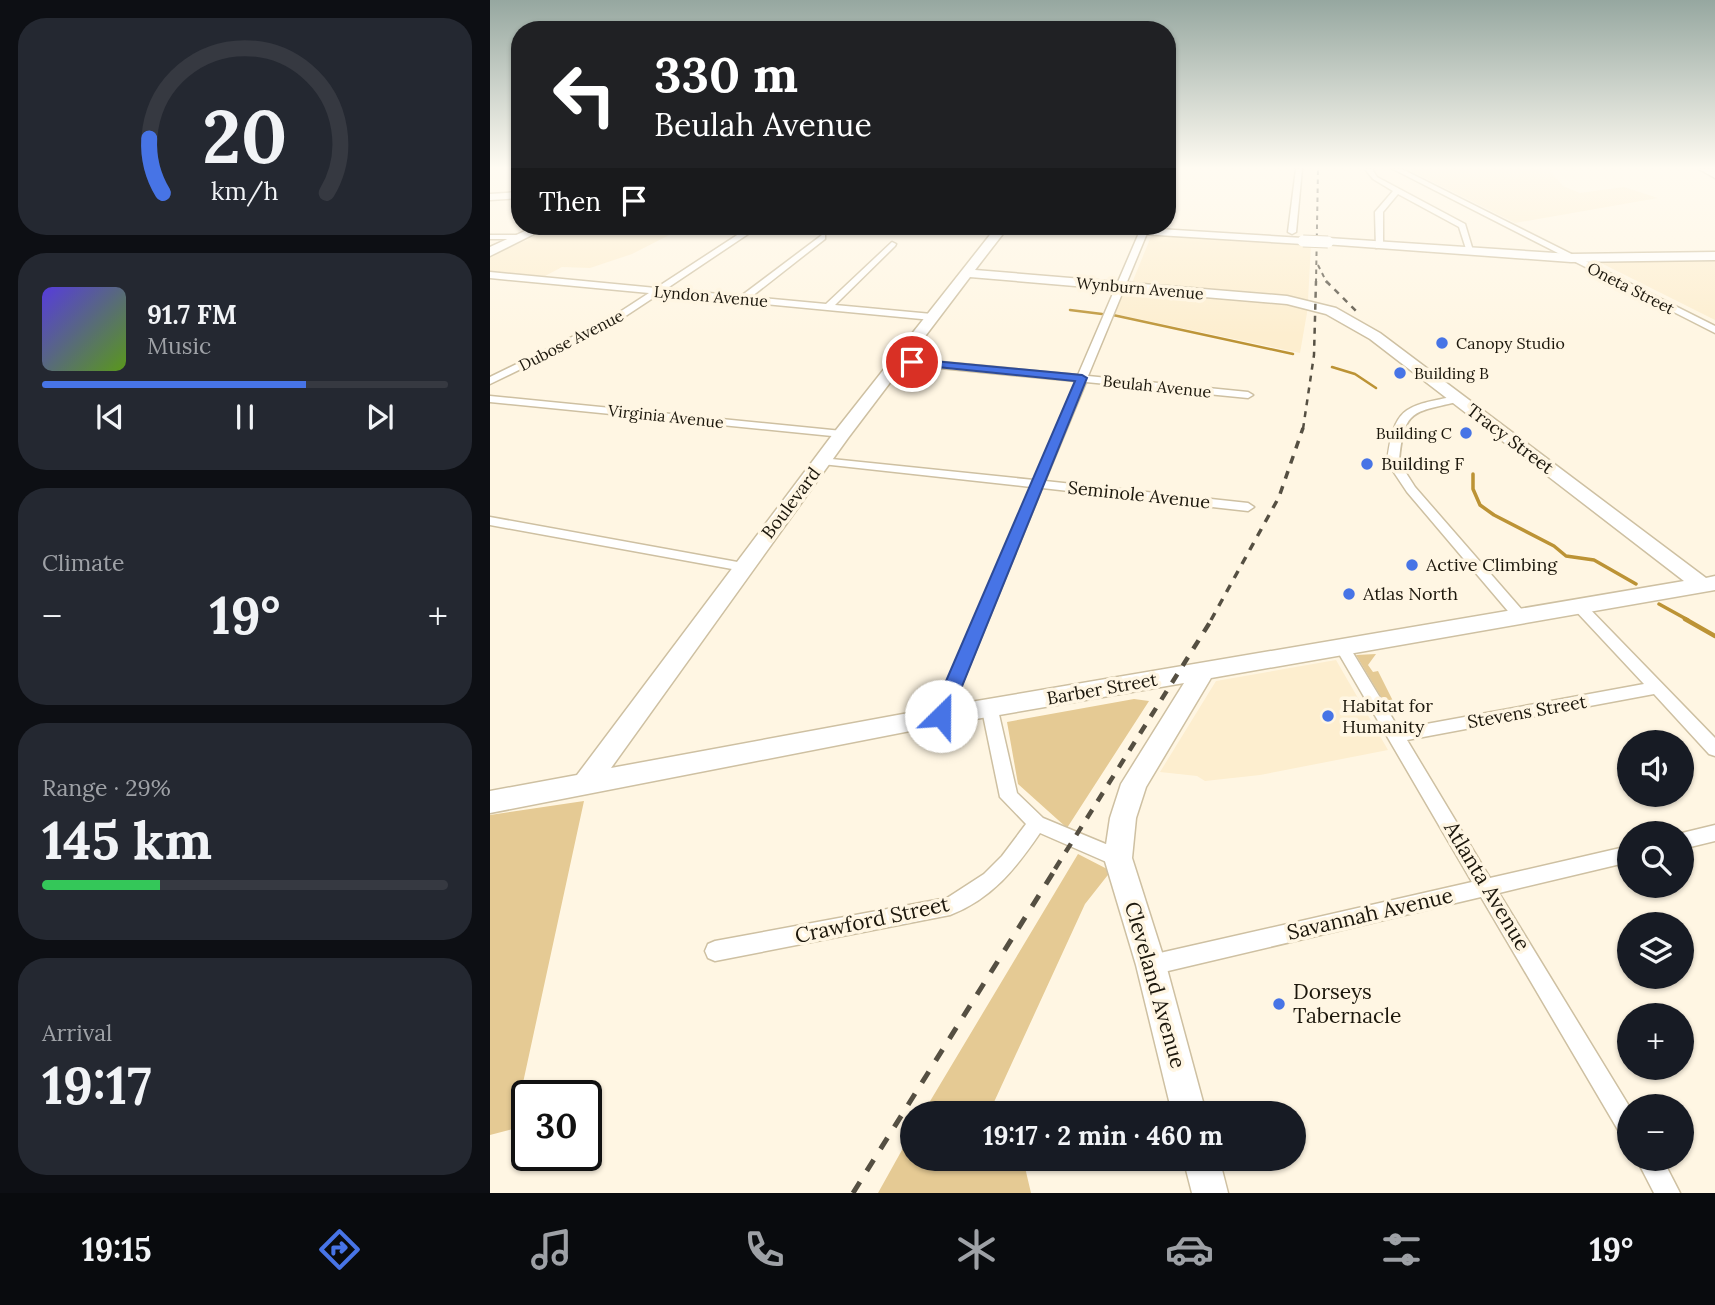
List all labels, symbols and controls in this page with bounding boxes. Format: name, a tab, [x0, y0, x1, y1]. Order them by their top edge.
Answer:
text: 330 m	[654, 43, 798, 105]
icon: left	[539, 49, 630, 140]
text: 20	[202, 90, 288, 183]
text: Beulah Avenue	[654, 104, 872, 145]
text: km/h	[211, 174, 279, 206]
icon: arrive	[615, 182, 653, 220]
text: Then	[539, 185, 601, 218]
street label: Oneta Street	[1584, 258, 1679, 319]
street label: Wynburn Avenue	[1075, 272, 1205, 304]
street label: Lyndon Avenue	[653, 281, 769, 311]
text: 91.7 FM	[147, 298, 237, 331]
street label: Dubose Avenue	[515, 305, 627, 375]
text: Music	[147, 331, 211, 360]
pin	[882, 332, 942, 392]
place label: Canopy Studio	[1456, 333, 1565, 353]
marker: Canopy Studio	[1434, 335, 1450, 351]
icon: arrive	[893, 343, 931, 381]
place label: Building B	[1414, 363, 1489, 383]
marker: Building B	[1392, 365, 1408, 381]
street label: Beulah Avenue	[1102, 370, 1213, 402]
icon: previous	[91, 398, 129, 436]
icon: pause	[226, 398, 264, 436]
icon: next	[361, 398, 399, 436]
street label: Tracy Street	[1462, 398, 1558, 479]
street label: Virginia Avenue	[606, 400, 725, 432]
place label: Building C	[1376, 423, 1452, 443]
marker: Building C	[1458, 425, 1474, 441]
place label: Building F	[1381, 452, 1464, 475]
marker: Building F	[1359, 456, 1375, 472]
street label: Boulevard	[756, 462, 825, 543]
street label: Seminole Avenue	[1067, 476, 1212, 513]
text: Climate	[42, 548, 124, 577]
place label: Active Climbing	[1425, 553, 1558, 576]
marker: Active Climbing	[1404, 557, 1420, 573]
text: 19°	[210, 582, 280, 648]
place label: Atlas North	[1362, 582, 1458, 605]
marker: Atlas North	[1341, 586, 1357, 602]
text: −	[42, 592, 62, 640]
text: +	[428, 592, 448, 640]
street label: Barber Street	[1045, 667, 1159, 710]
position arrow	[904, 679, 978, 753]
street label: Stevens Street	[1466, 690, 1588, 733]
place label: Habitat for Humanity	[1342, 694, 1433, 738]
marker: Habitat for Humanity	[1320, 708, 1336, 724]
map controls	[1617, 730, 1694, 1171]
button: sound	[1617, 730, 1694, 807]
text: Range · 29%	[42, 773, 171, 802]
text: 145 km	[42, 807, 212, 873]
street label: Atlanta Avenue	[1438, 815, 1537, 955]
button: search	[1617, 821, 1694, 898]
street label: Savannah Avenue	[1284, 881, 1455, 946]
street label: Crawford Street	[792, 890, 952, 949]
street label: Cleveland Avenue	[1119, 898, 1192, 1071]
button: layers	[1617, 912, 1694, 989]
place label: Dorseys Tabernacle	[1293, 978, 1401, 1029]
marker: Dorseys Tabernacle	[1271, 996, 1287, 1012]
button: +	[1617, 1003, 1694, 1080]
text: Arrival	[42, 1018, 112, 1047]
text: 19:17	[42, 1052, 152, 1118]
speed limit sign: 30	[511, 1080, 602, 1171]
button: −	[1617, 1094, 1694, 1171]
text: 19:17 · 2 min · 460 m	[983, 1119, 1223, 1152]
icon: directions	[315, 1225, 364, 1274]
icon: music	[527, 1225, 576, 1274]
icon: phone	[740, 1225, 789, 1274]
icon: climate	[952, 1225, 1001, 1274]
icon: car	[1165, 1225, 1214, 1274]
icon: filters	[1377, 1225, 1426, 1274]
text: 19:15	[82, 1229, 151, 1270]
text: 19°	[1590, 1229, 1633, 1270]

